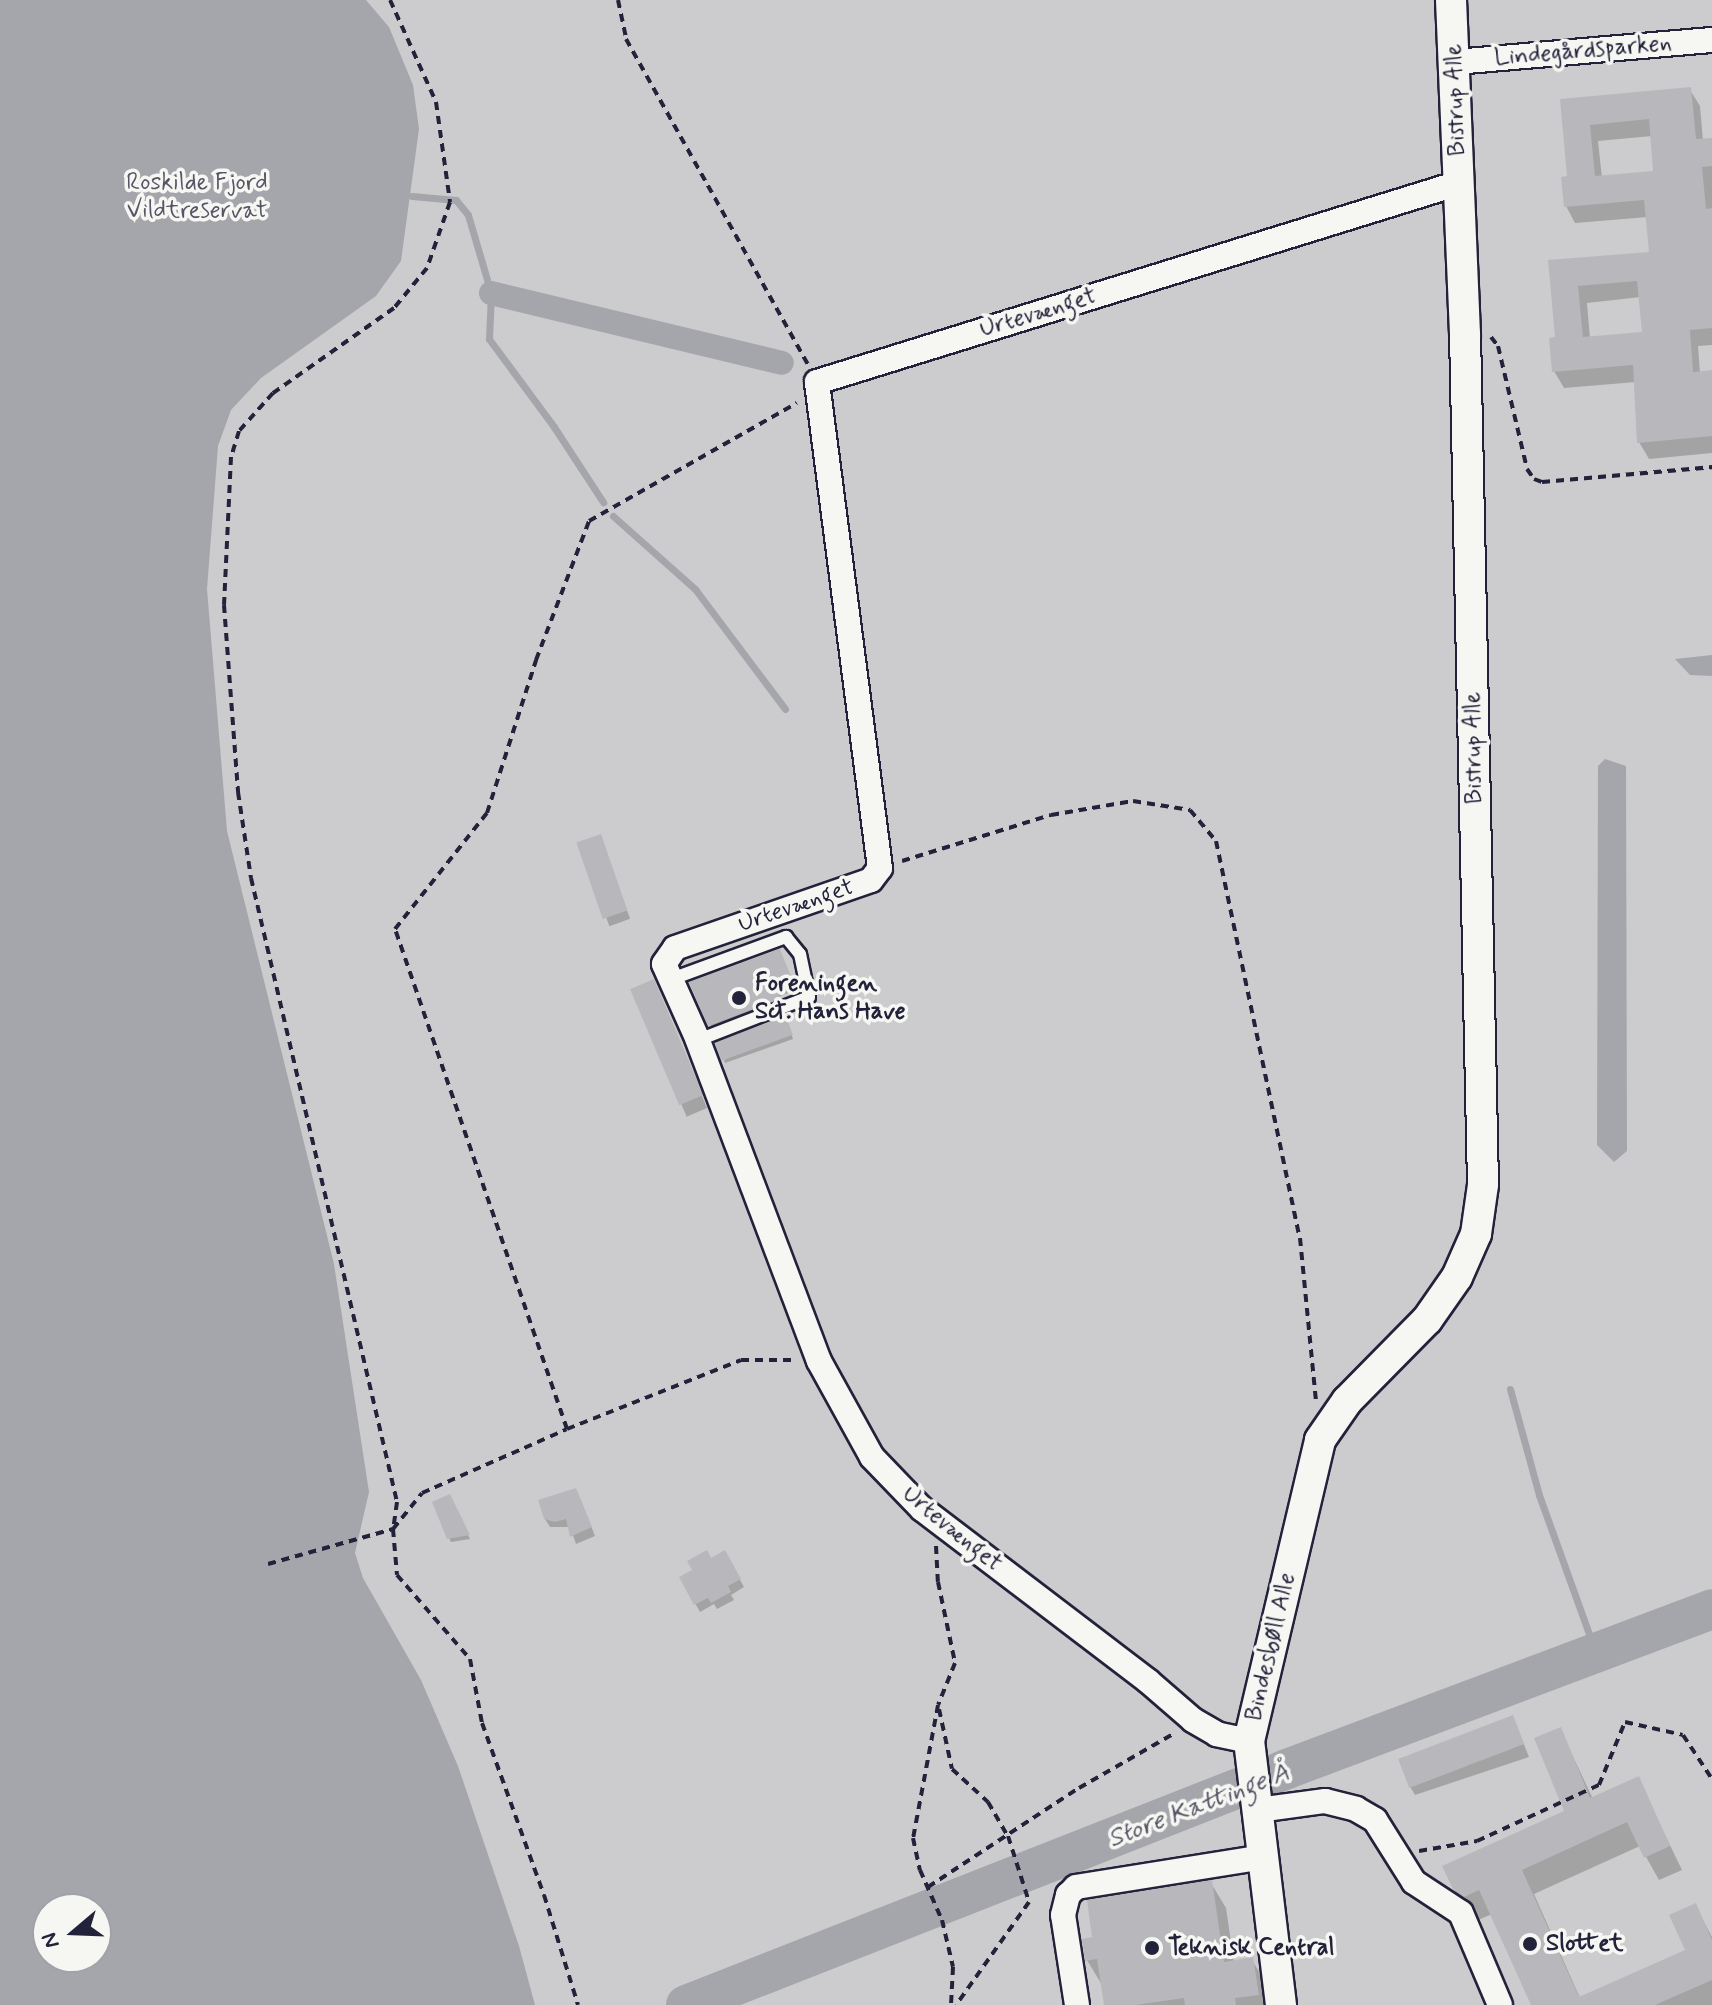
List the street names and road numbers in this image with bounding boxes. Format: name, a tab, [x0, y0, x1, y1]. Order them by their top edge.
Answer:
street label: Lindegårdsparken	[1493, 29, 1673, 73]
street label: Bistrup Alle	[1440, 42, 1472, 158]
street label: Urtevænget	[976, 282, 1100, 344]
street label: Bistrup Alle	[1459, 691, 1489, 805]
street label: Urtevænget	[734, 873, 858, 939]
street label: Urtevænget	[896, 1480, 1008, 1578]
street label: Bindesbøll Alle	[1240, 1570, 1302, 1724]

